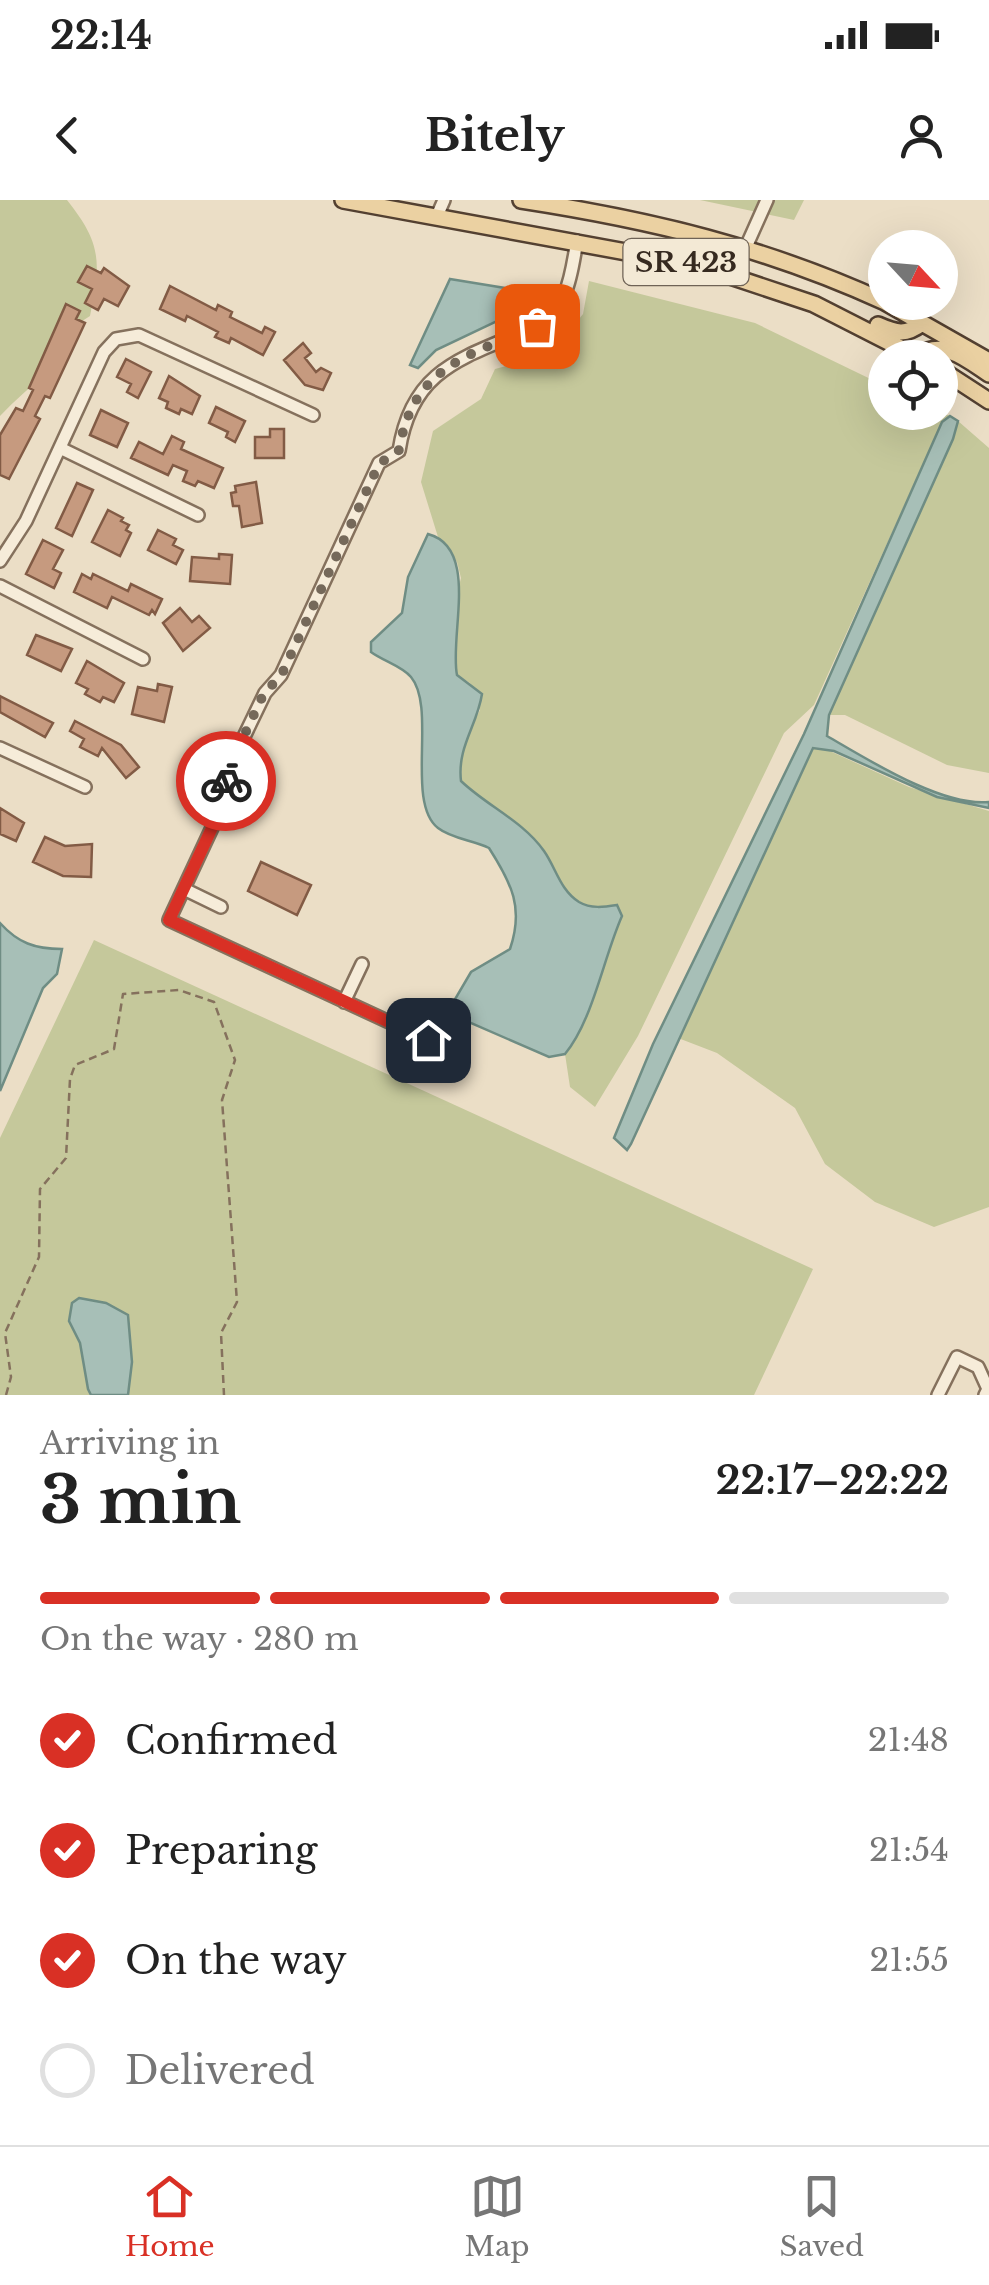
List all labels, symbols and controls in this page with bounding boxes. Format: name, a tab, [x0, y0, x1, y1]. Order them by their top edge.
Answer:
text: 22:14	[50, 12, 152, 59]
text: Bitely	[424, 107, 565, 163]
icon: back	[40, 108, 95, 163]
icon: person	[894, 108, 949, 163]
north arrow	[868, 230, 958, 320]
map controls	[868, 230, 958, 430]
road number: SR 423	[624, 239, 748, 285]
pin	[495, 284, 580, 369]
icon: bag	[510, 299, 565, 354]
button: locate	[868, 340, 958, 430]
courier	[176, 731, 276, 831]
icon: bike	[199, 754, 254, 809]
pin	[386, 998, 471, 1083]
icon: home	[401, 1013, 456, 1068]
text: Arriving in	[40, 1423, 219, 1463]
text: 22:17–22:22	[716, 1457, 949, 1504]
text: 3 min	[40, 1460, 241, 1541]
text: On the way · 280 m	[40, 1619, 359, 1659]
icon: check	[40, 1713, 95, 1768]
text: Confirmed	[125, 1717, 338, 1764]
text: 21:48	[868, 1720, 949, 1760]
icon: check	[40, 1823, 95, 1878]
text: Preparing	[125, 1827, 317, 1874]
text: 21:54	[869, 1830, 949, 1870]
icon: check	[40, 1933, 95, 1988]
text: On the way	[125, 1937, 347, 1984]
text: 21:55	[870, 1940, 949, 1980]
text: Delivered	[125, 2047, 315, 2094]
tab: Home	[125, 2169, 215, 2264]
tab: Map	[465, 2169, 530, 2264]
tab: Saved	[780, 2169, 864, 2264]

